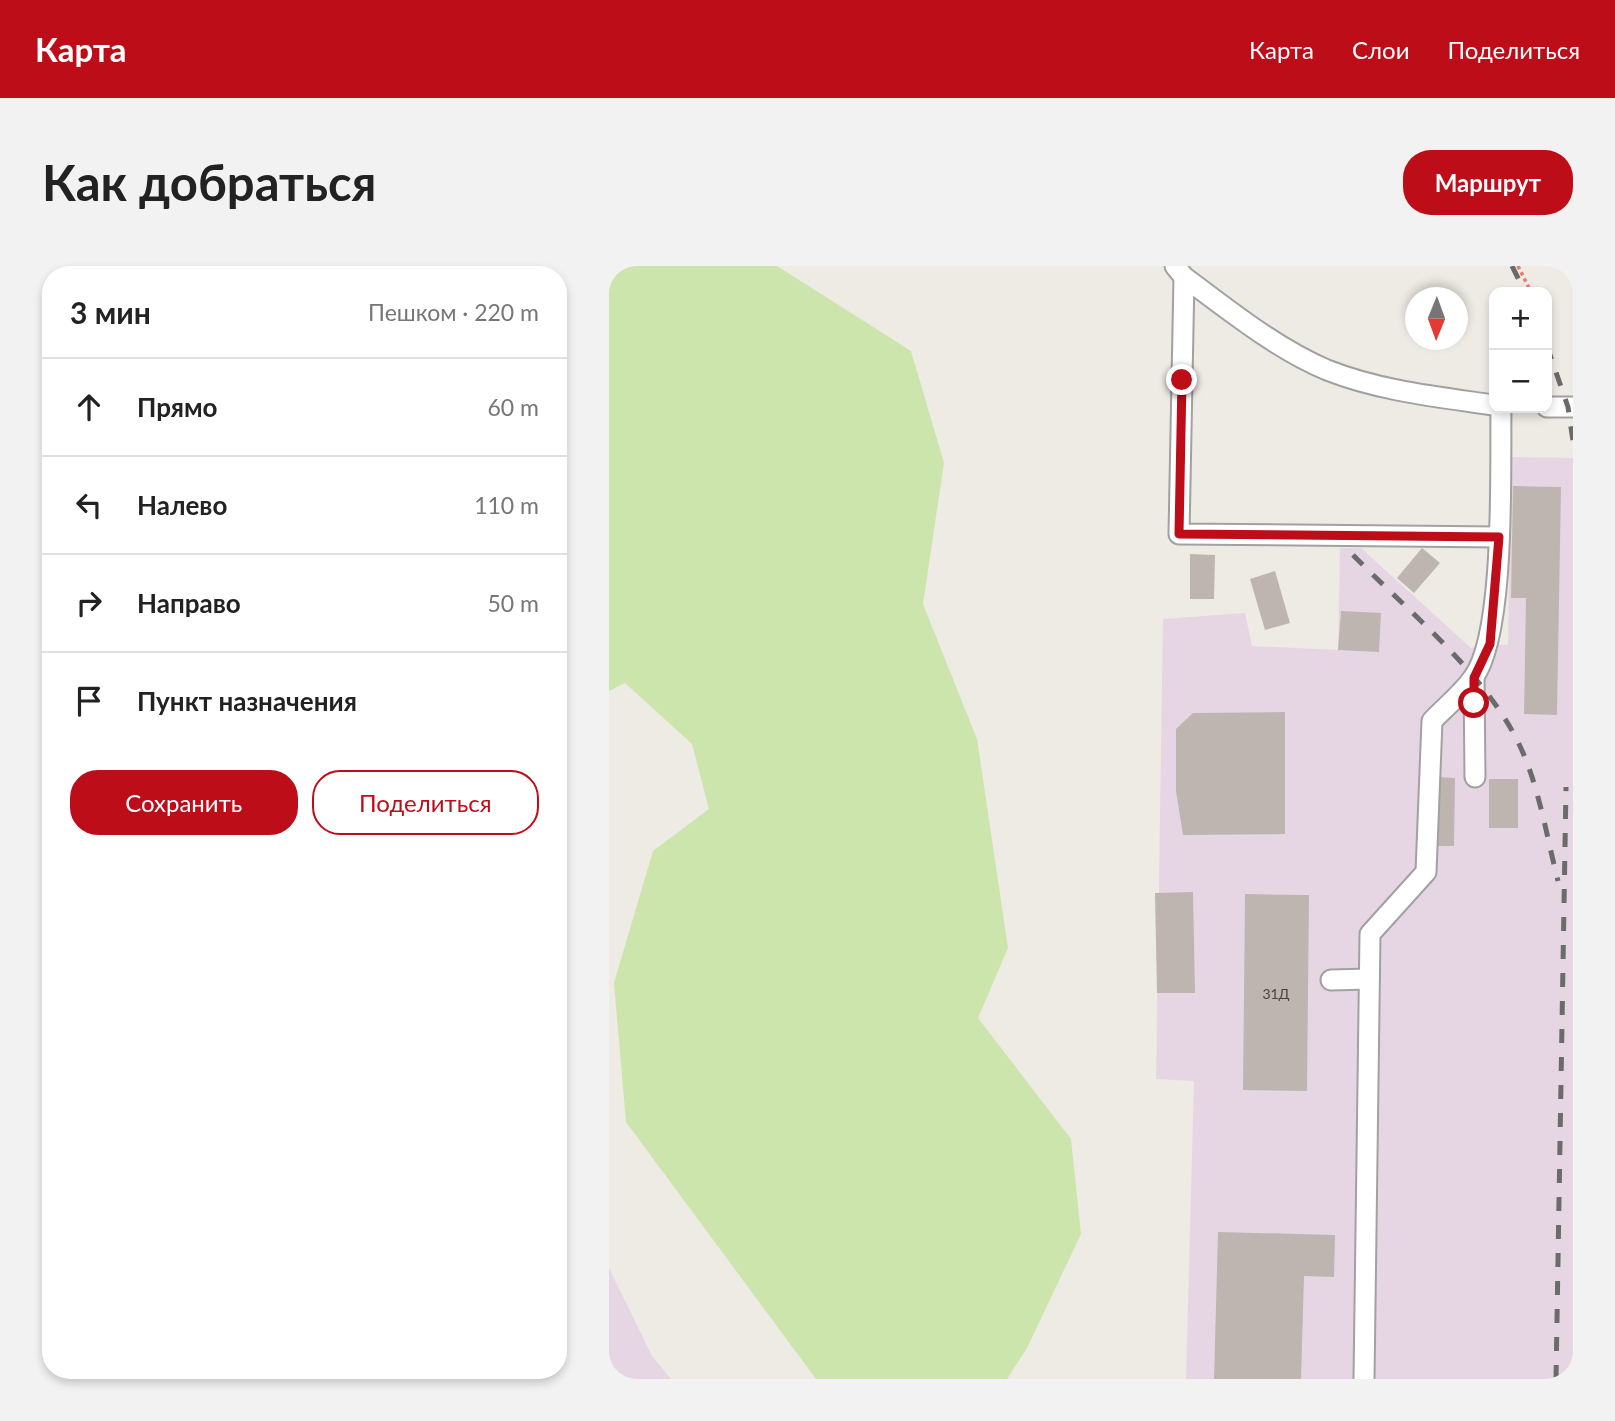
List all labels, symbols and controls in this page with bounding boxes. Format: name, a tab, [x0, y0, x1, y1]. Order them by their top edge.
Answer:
text: Карта	[35, 29, 126, 69]
text: Карта	[1249, 35, 1314, 64]
text: Слои	[1352, 35, 1409, 64]
text: Поделиться	[1447, 35, 1580, 64]
button: Маршрут	[1403, 150, 1573, 215]
text: Как добраться	[42, 153, 376, 211]
north arrow	[1405, 287, 1468, 350]
map controls	[1489, 287, 1552, 413]
button: +	[1489, 287, 1552, 350]
text: 3 мин	[70, 294, 151, 330]
text: Пешком · 220 m	[368, 298, 539, 326]
button: −	[1489, 350, 1552, 413]
route end	[1166, 364, 1197, 395]
icon: ahead	[70, 388, 108, 426]
text: Прямо	[137, 391, 218, 423]
text: 60 m	[488, 393, 539, 421]
icon: left	[70, 486, 108, 524]
text: Налево	[137, 489, 227, 521]
text: 110 m	[474, 491, 539, 519]
icon: right	[70, 584, 108, 622]
text: Направо	[137, 587, 241, 619]
text: 50 m	[488, 589, 539, 617]
icon: arrive	[70, 682, 108, 720]
text: Пункт назначения	[137, 685, 357, 717]
route start	[1458, 687, 1489, 718]
button: Сохранить	[70, 770, 298, 835]
button: Поделиться	[312, 770, 539, 835]
house number: 31Д	[1262, 985, 1290, 1002]

